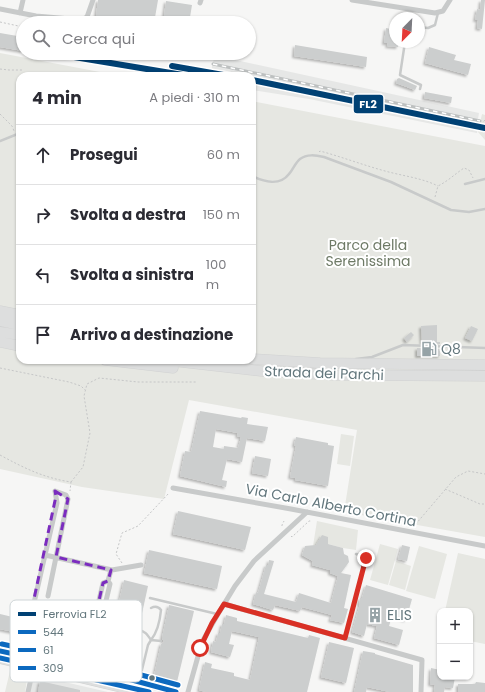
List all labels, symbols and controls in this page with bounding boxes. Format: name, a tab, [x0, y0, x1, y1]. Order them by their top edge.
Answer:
north arrow	[389, 12, 425, 48]
search box	[16, 16, 256, 60]
icon: search	[30, 27, 52, 49]
text: Cerca qui	[62, 28, 135, 49]
text: 4 min	[32, 86, 82, 110]
text: A piedi · 310 m	[149, 88, 240, 107]
line badge: FL2	[353, 94, 384, 114]
text: FL2	[359, 96, 377, 112]
icon: ahead	[32, 144, 54, 166]
text: Prosegui	[70, 144, 138, 165]
text: 60 m	[207, 145, 240, 164]
icon: right	[32, 204, 54, 226]
text: Svolta a destra	[70, 204, 186, 225]
text: 150 m	[203, 205, 240, 224]
park label: Parco della Serenissima	[325, 235, 411, 271]
text: 100 m	[206, 255, 226, 294]
icon: left	[32, 264, 54, 286]
text: Svolta a sinistra	[70, 264, 194, 285]
icon: arrive	[32, 324, 54, 346]
text: Arrivo a destinazione	[70, 324, 233, 345]
place label: Q8	[441, 339, 461, 359]
fuel station icon: Q8	[420, 340, 438, 358]
street label: Strada dei Parchi	[264, 361, 384, 385]
street label: Via Carlo Alberto Cortina	[244, 479, 418, 531]
route end	[357, 549, 375, 567]
legend	[10, 600, 142, 682]
place label: ELIS	[387, 605, 412, 625]
text: Ferrovia FL2	[43, 606, 106, 622]
building icon: ELIS	[366, 606, 384, 624]
map controls	[437, 608, 473, 680]
button: +	[437, 608, 473, 644]
text: 544	[43, 624, 64, 640]
route start	[191, 639, 209, 657]
text: 61	[43, 642, 54, 658]
button: −	[437, 644, 473, 680]
text: 309	[43, 660, 63, 676]
unlabelled marker	[147, 673, 157, 683]

